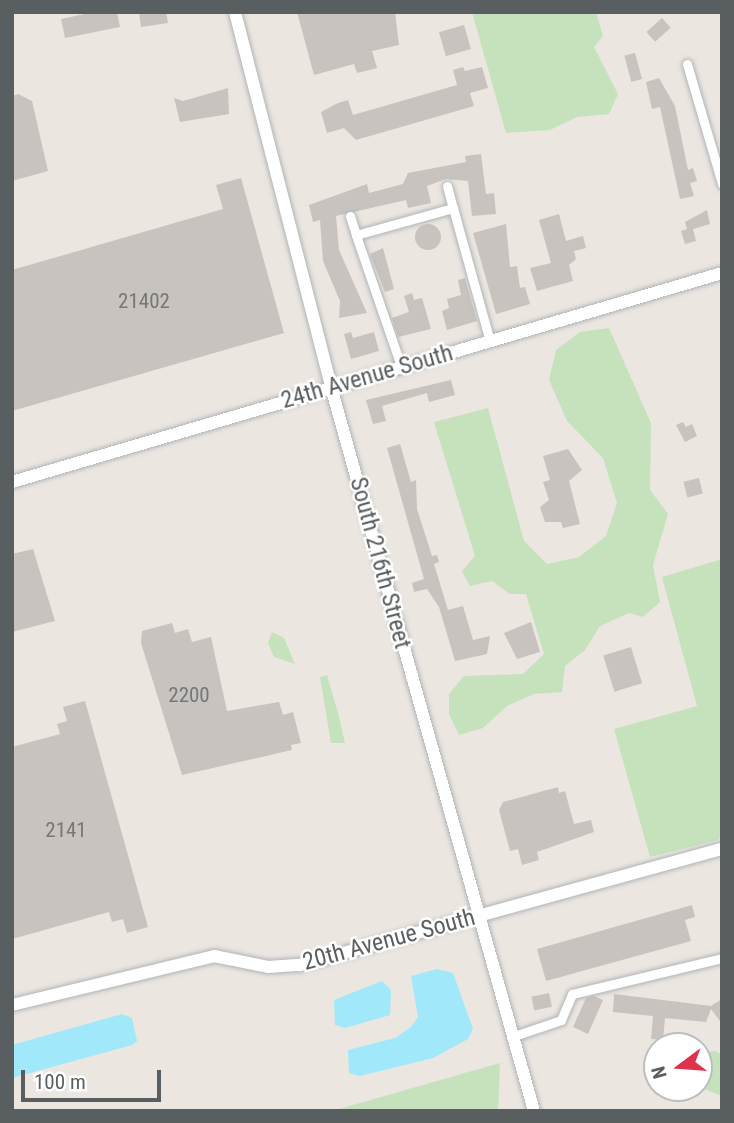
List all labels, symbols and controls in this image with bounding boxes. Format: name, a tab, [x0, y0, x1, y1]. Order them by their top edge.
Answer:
house number: 21402	[118, 288, 170, 314]
street label: 24th Avenue South	[278, 339, 456, 415]
street label: South 216th Street	[343, 474, 417, 652]
house number: 2200	[168, 682, 210, 708]
house number: 2141	[45, 817, 87, 843]
street label: 20th Avenue South	[300, 903, 478, 977]
north arrow	[643, 1032, 713, 1102]
scale bar	[24, 1056, 164, 1100]
text: N	[647, 1064, 672, 1081]
text: 100 m	[34, 1070, 86, 1094]

